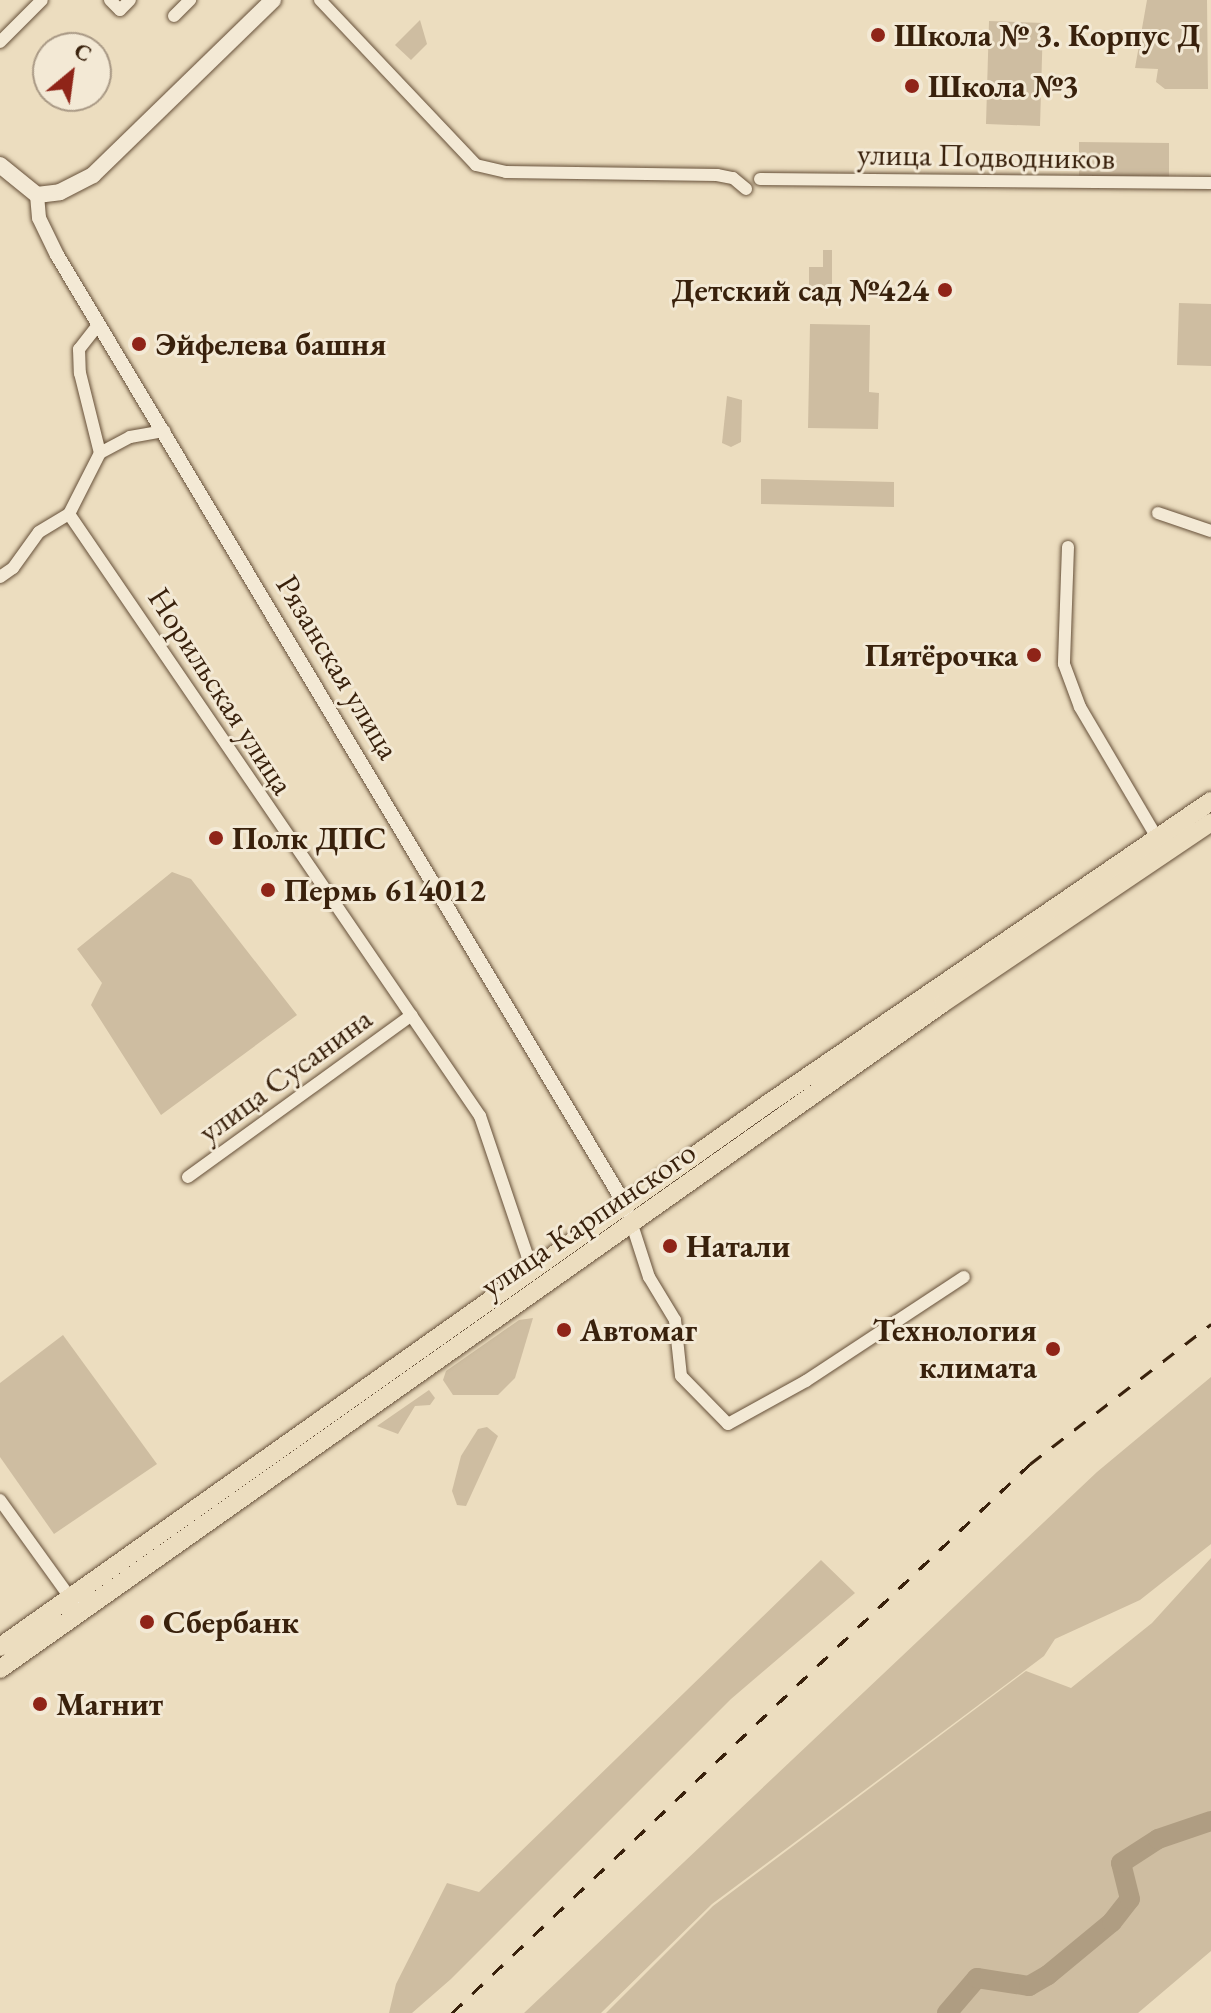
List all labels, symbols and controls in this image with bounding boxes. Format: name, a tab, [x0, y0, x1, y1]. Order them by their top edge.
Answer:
place label: Школа № 3. Корпус Д	[894, 16, 1200, 54]
marker: Школа № 3. Корпус Д	[869, 26, 887, 44]
north arrow	[32, 32, 112, 112]
text: С	[69, 36, 97, 69]
place label: Школа №3	[928, 67, 1079, 105]
marker: Школа №3	[903, 77, 921, 95]
street label: улица Подводников	[857, 135, 1115, 177]
place label: Детский сад №424	[672, 271, 929, 309]
marker: Детский сад №424	[936, 281, 954, 299]
place label: Эйфелева башня	[155, 325, 386, 363]
marker: Эйфелева башня	[130, 335, 148, 353]
street label: Рязанская улица	[268, 568, 408, 766]
street label: Норильская улица	[140, 580, 302, 802]
place label: Пятёрочка	[865, 636, 1018, 674]
marker: Пятёрочка	[1025, 646, 1043, 664]
place label: Полк ДПС	[232, 819, 386, 857]
marker: Полк ДПС	[207, 829, 225, 847]
place label: Пермь 614012	[284, 871, 486, 909]
marker: Пермь 614012	[259, 881, 277, 899]
street label: улица Сусанина	[191, 999, 379, 1151]
street label: улица Карпинского	[473, 1133, 703, 1305]
place label: Натали	[686, 1227, 790, 1265]
marker: Натали	[661, 1237, 679, 1255]
place label: Автомаг	[580, 1311, 697, 1349]
place label: Технология климата	[873, 1312, 1037, 1387]
marker: Автомаг	[555, 1321, 573, 1339]
marker: Технология климата	[1044, 1340, 1062, 1358]
place label: Сбербанк	[163, 1603, 299, 1641]
marker: Сбербанк	[138, 1613, 156, 1631]
place label: Магнит	[56, 1685, 163, 1723]
marker: Магнит	[31, 1695, 49, 1713]

